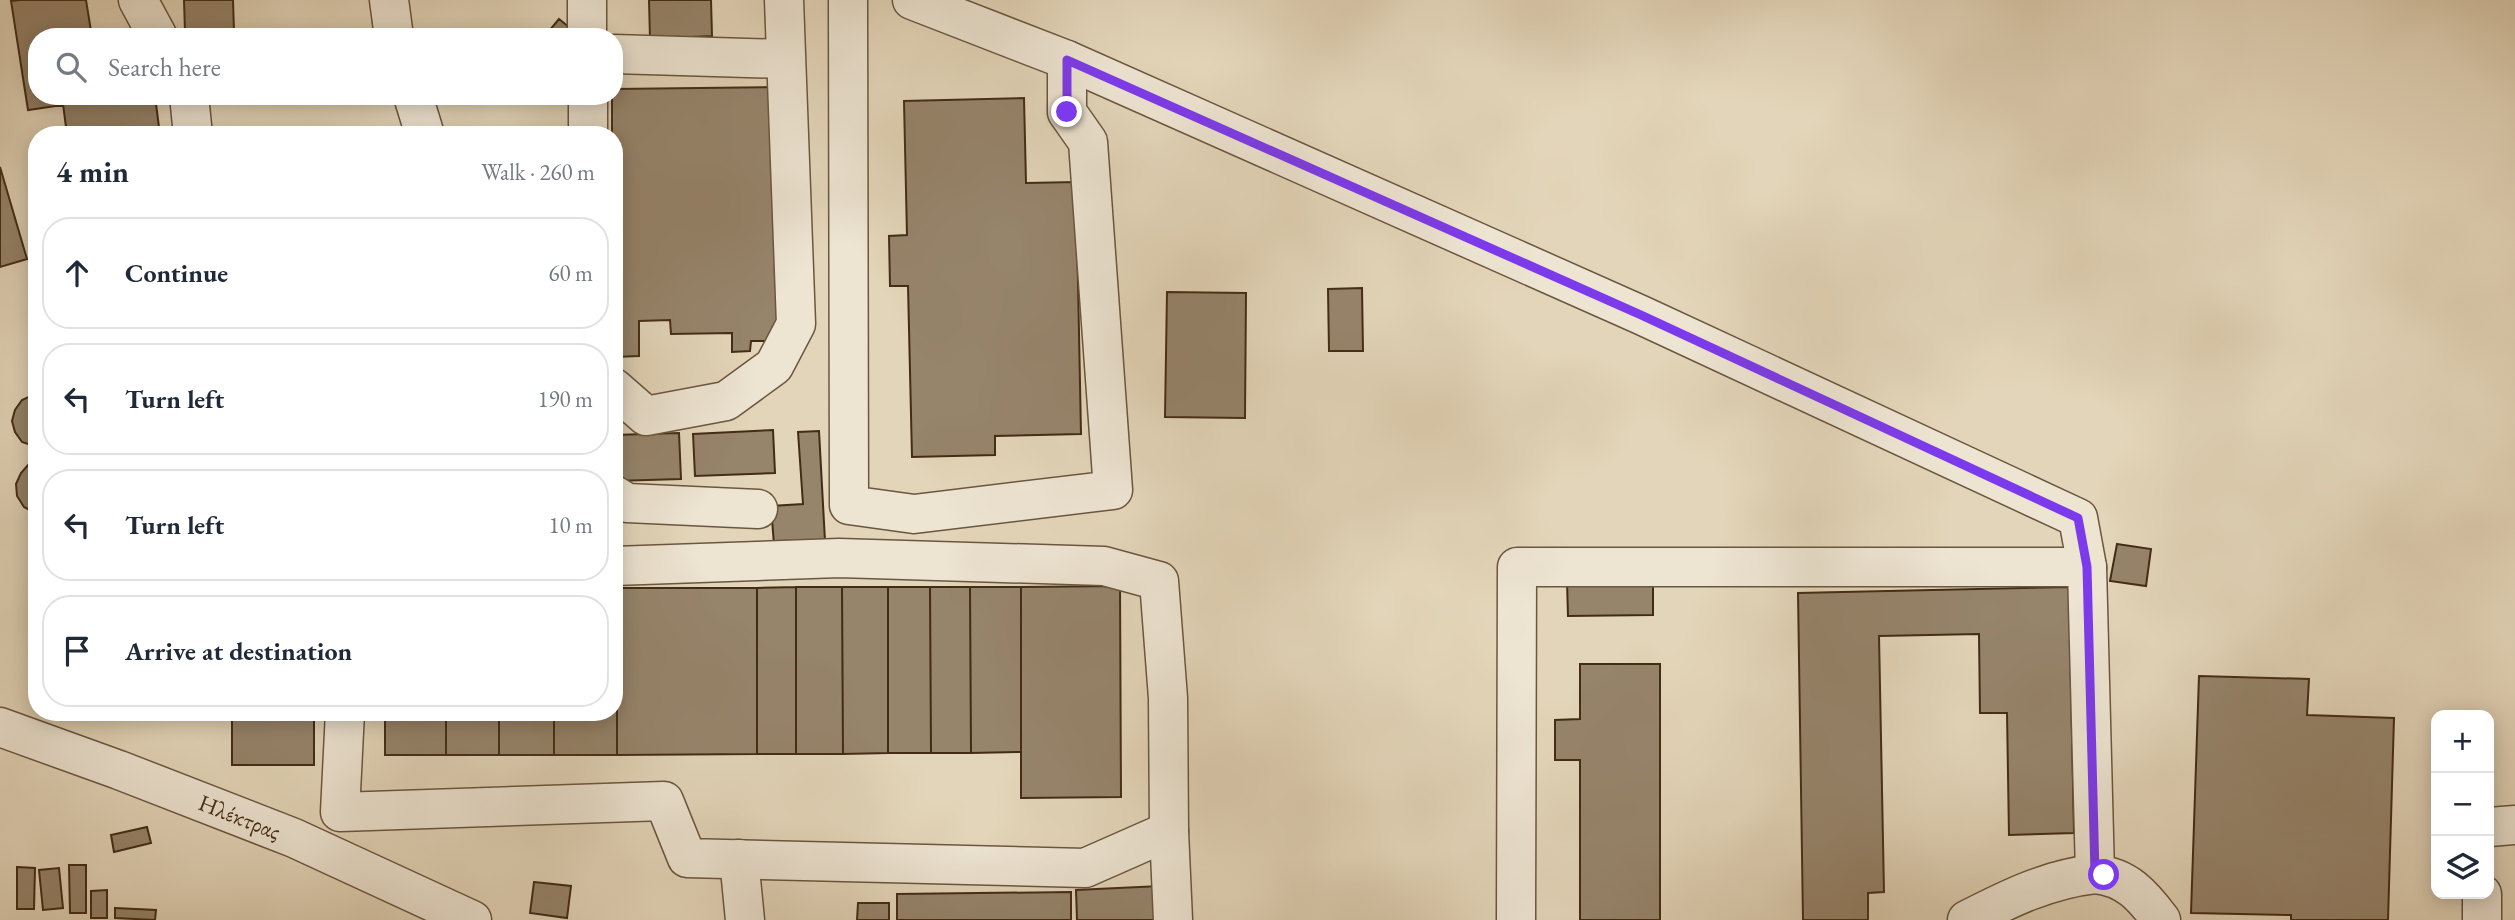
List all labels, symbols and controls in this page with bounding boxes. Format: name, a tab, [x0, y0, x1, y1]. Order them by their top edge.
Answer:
search box	[28, 28, 623, 105]
icon: search	[52, 48, 90, 86]
text: Search here	[108, 50, 221, 84]
route end	[1051, 96, 1082, 127]
text: 4 min	[56, 152, 129, 191]
text: Walk · 260 m	[481, 157, 595, 187]
icon: ahead	[58, 254, 96, 292]
text: Continue	[125, 256, 228, 290]
text: 60 m	[548, 258, 593, 288]
icon: left	[58, 380, 96, 418]
text: Turn left	[125, 382, 224, 416]
text: 190 m	[537, 384, 593, 414]
icon: left	[58, 506, 96, 544]
text: Turn left	[125, 508, 224, 542]
text: 10 m	[548, 510, 593, 540]
icon: arrive	[58, 632, 96, 670]
text: Arrive at destination	[125, 634, 352, 668]
map controls	[2431, 710, 2494, 899]
button: +	[2431, 710, 2494, 773]
button: −	[2431, 773, 2494, 836]
street label: Ηλέκτρας	[194, 787, 285, 846]
button: layers	[2431, 836, 2494, 899]
route start	[2088, 859, 2119, 890]

